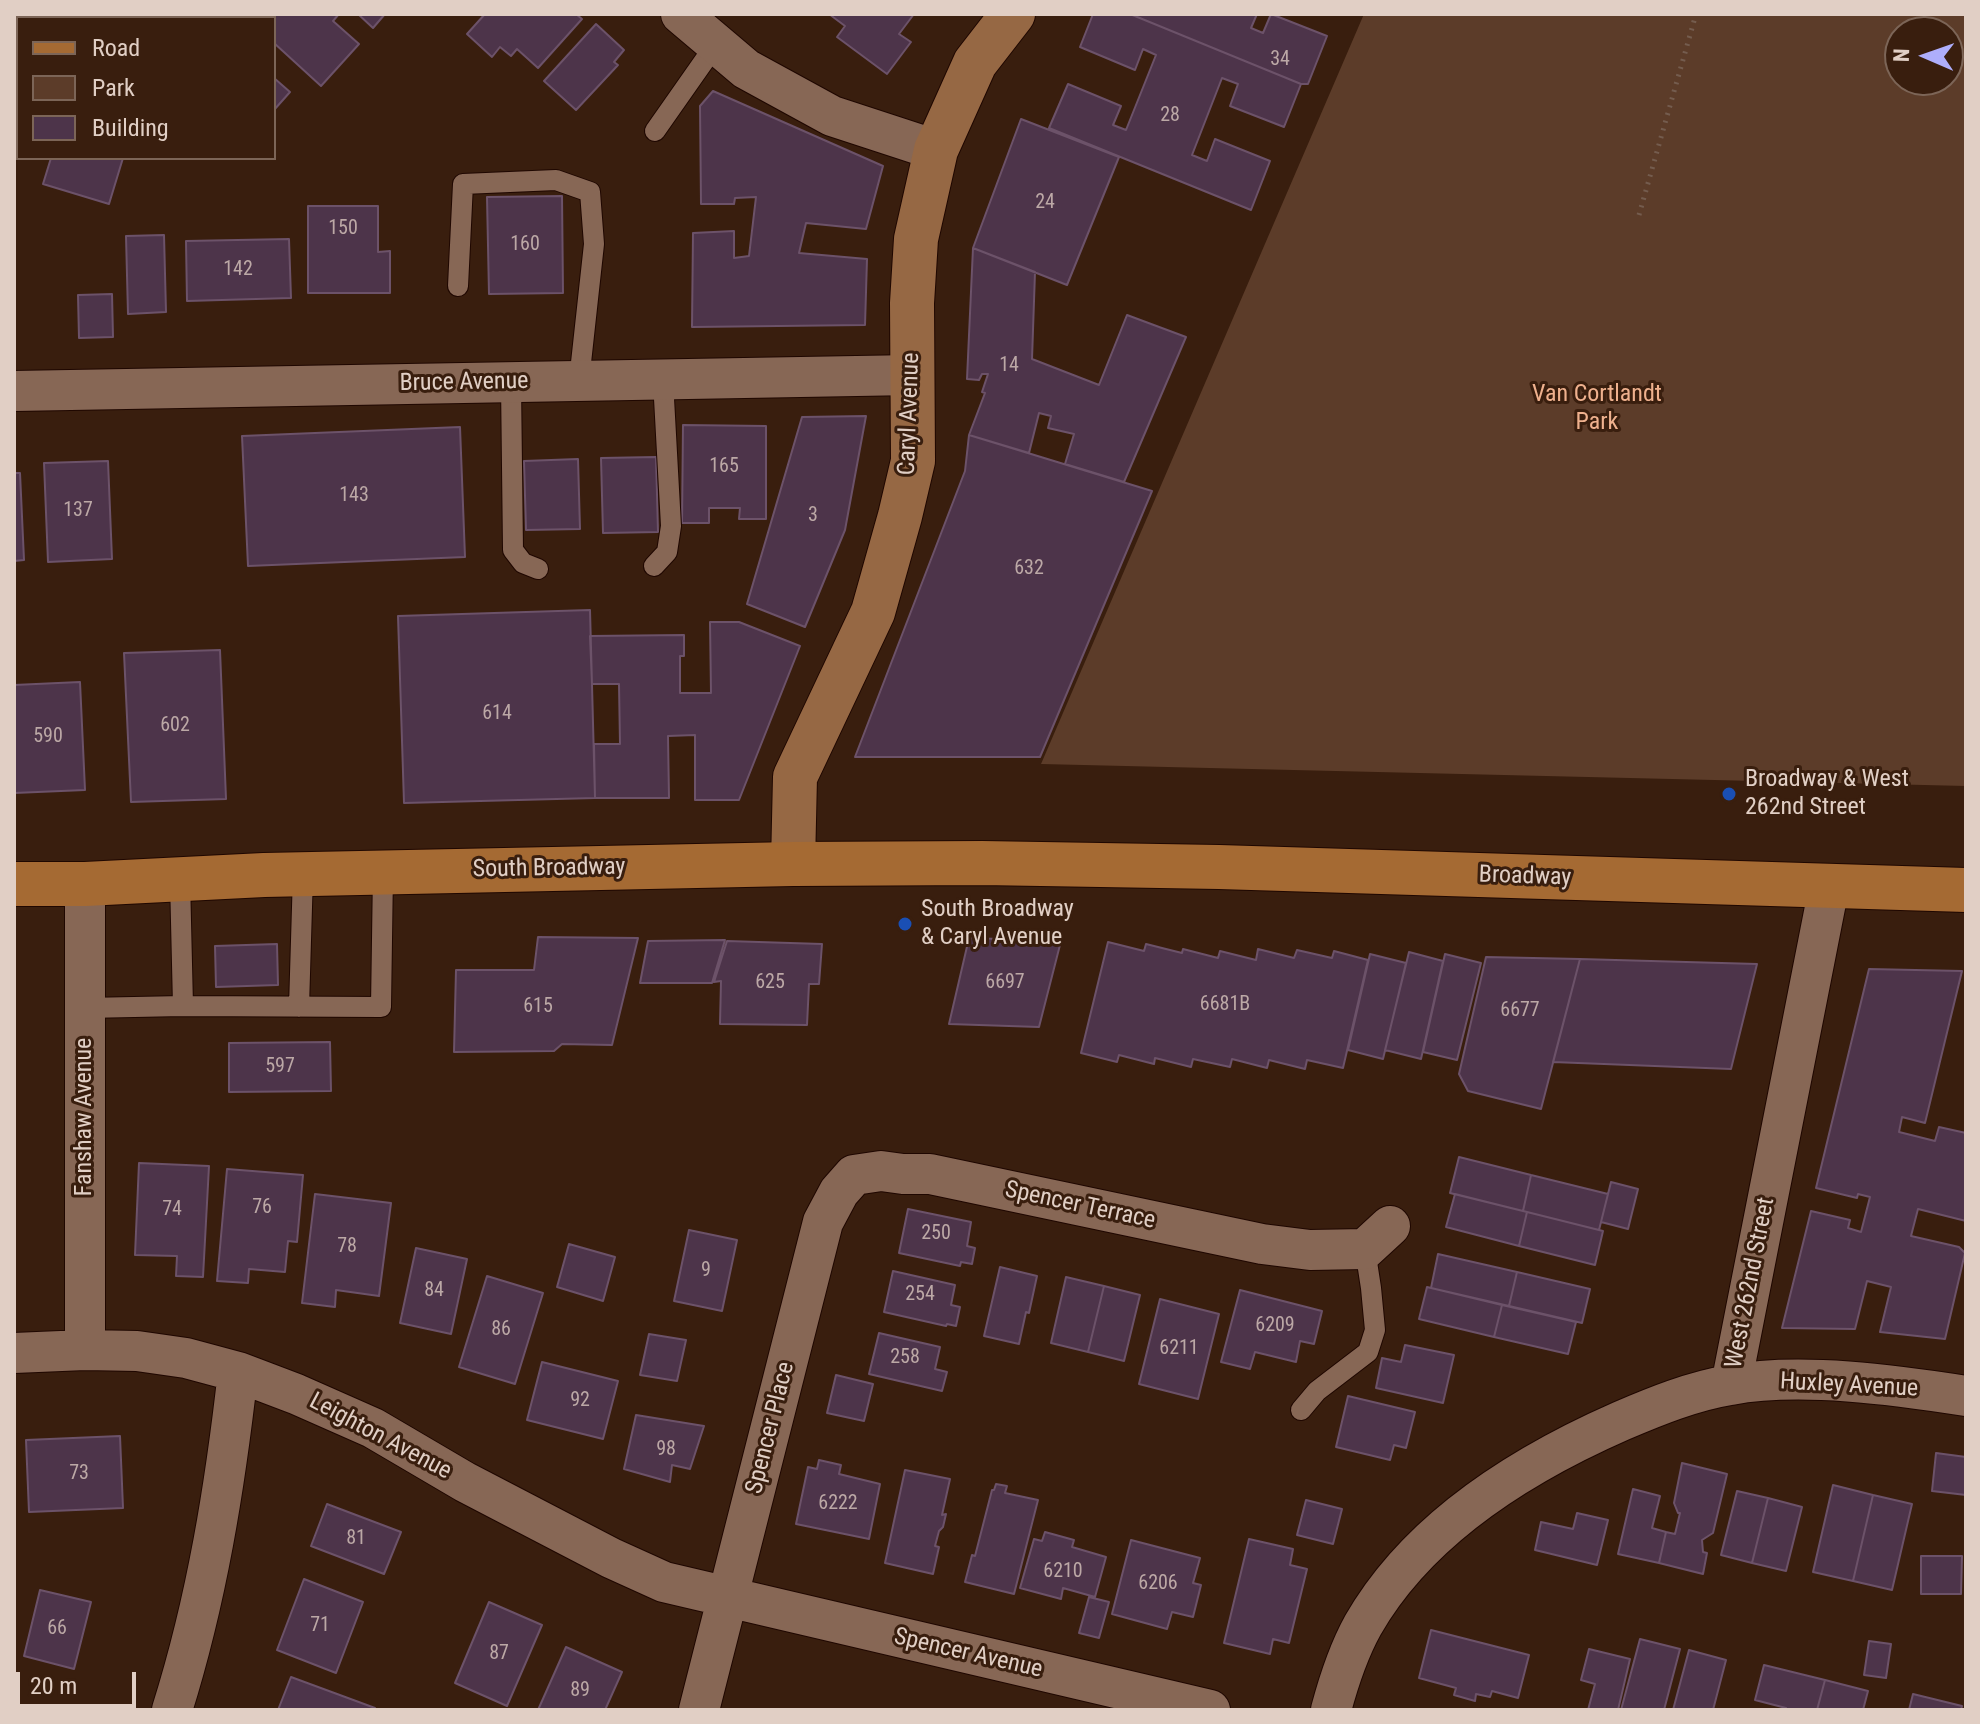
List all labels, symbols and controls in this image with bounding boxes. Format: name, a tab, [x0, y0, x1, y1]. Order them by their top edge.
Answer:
legend	[16, 16, 276, 160]
north arrow	[1884, 16, 1964, 96]
text: Road	[92, 34, 140, 62]
house number: 34	[1270, 48, 1290, 72]
text: N	[1889, 48, 1914, 62]
text: Park	[92, 74, 135, 102]
house number: 28	[1160, 104, 1180, 128]
text: Building	[92, 114, 169, 142]
house number: 24	[1035, 191, 1055, 215]
house number: 150	[328, 217, 358, 241]
house number: 160	[510, 233, 540, 257]
house number: 142	[223, 258, 253, 282]
street label: Caryl Avenue	[893, 352, 927, 476]
house number: 14	[999, 354, 1019, 378]
street label: Bruce Avenue	[399, 367, 529, 399]
park label: Van Cortlandt Park	[1532, 381, 1662, 437]
house number: 165	[709, 455, 739, 479]
house number: 143	[339, 484, 369, 508]
house number: 137	[63, 499, 93, 523]
house number: 3	[808, 504, 818, 528]
house number: 632	[1014, 557, 1044, 581]
house number: 614	[482, 702, 512, 726]
house number: 602	[160, 714, 190, 738]
house number: 590	[33, 725, 63, 749]
place label: Broadway & West 262nd Street	[1745, 766, 1909, 822]
marker: Broadway & West 262nd Street	[1720, 785, 1738, 803]
street label: South Broadway	[472, 853, 626, 885]
street label: Broadway	[1478, 861, 1572, 893]
place label: South Broadway & Caryl Avenue	[921, 896, 1074, 952]
marker: South Broadway & Caryl Avenue	[896, 915, 914, 933]
house number: 625	[755, 971, 785, 995]
house number: 6697	[985, 971, 1025, 995]
house number: 6681B	[1200, 993, 1250, 1017]
house number: 615	[523, 995, 553, 1019]
house number: 6677	[1500, 999, 1540, 1023]
street label: Fanshaw Avenue	[71, 1038, 99, 1196]
house number: 597	[265, 1055, 295, 1079]
street label: Spencer Terrace	[1002, 1176, 1158, 1236]
street label: West 262nd Street	[1720, 1195, 1782, 1371]
house number: 76	[252, 1196, 272, 1220]
house number: 74	[162, 1198, 182, 1222]
house number: 250	[921, 1222, 951, 1246]
house number: 78	[337, 1235, 357, 1259]
house number: 9	[701, 1259, 711, 1283]
house number: 84	[424, 1279, 444, 1303]
house number: 254	[905, 1283, 935, 1307]
house number: 6209	[1255, 1314, 1295, 1338]
house number: 86	[491, 1318, 511, 1342]
house number: 6211	[1159, 1337, 1199, 1361]
house number: 258	[890, 1346, 920, 1370]
street label: Spencer Place	[741, 1359, 801, 1497]
street label: Huxley Avenue	[1779, 1368, 1919, 1404]
street label: Leighton Avenue	[304, 1387, 456, 1487]
house number: 92	[570, 1389, 590, 1413]
house number: 98	[656, 1438, 676, 1462]
house number: 73	[69, 1462, 89, 1486]
house number: 6222	[818, 1492, 858, 1516]
house number: 81	[346, 1527, 366, 1551]
house number: 6210	[1043, 1560, 1083, 1584]
house number: 6206	[1138, 1572, 1178, 1596]
house number: 71	[310, 1614, 330, 1638]
house number: 66	[47, 1617, 67, 1641]
street label: Spencer Avenue	[891, 1623, 1045, 1685]
house number: 87	[489, 1642, 509, 1666]
scale bar	[20, 1656, 140, 1706]
text: 20 m	[30, 1672, 77, 1700]
house number: 89	[570, 1679, 590, 1703]

